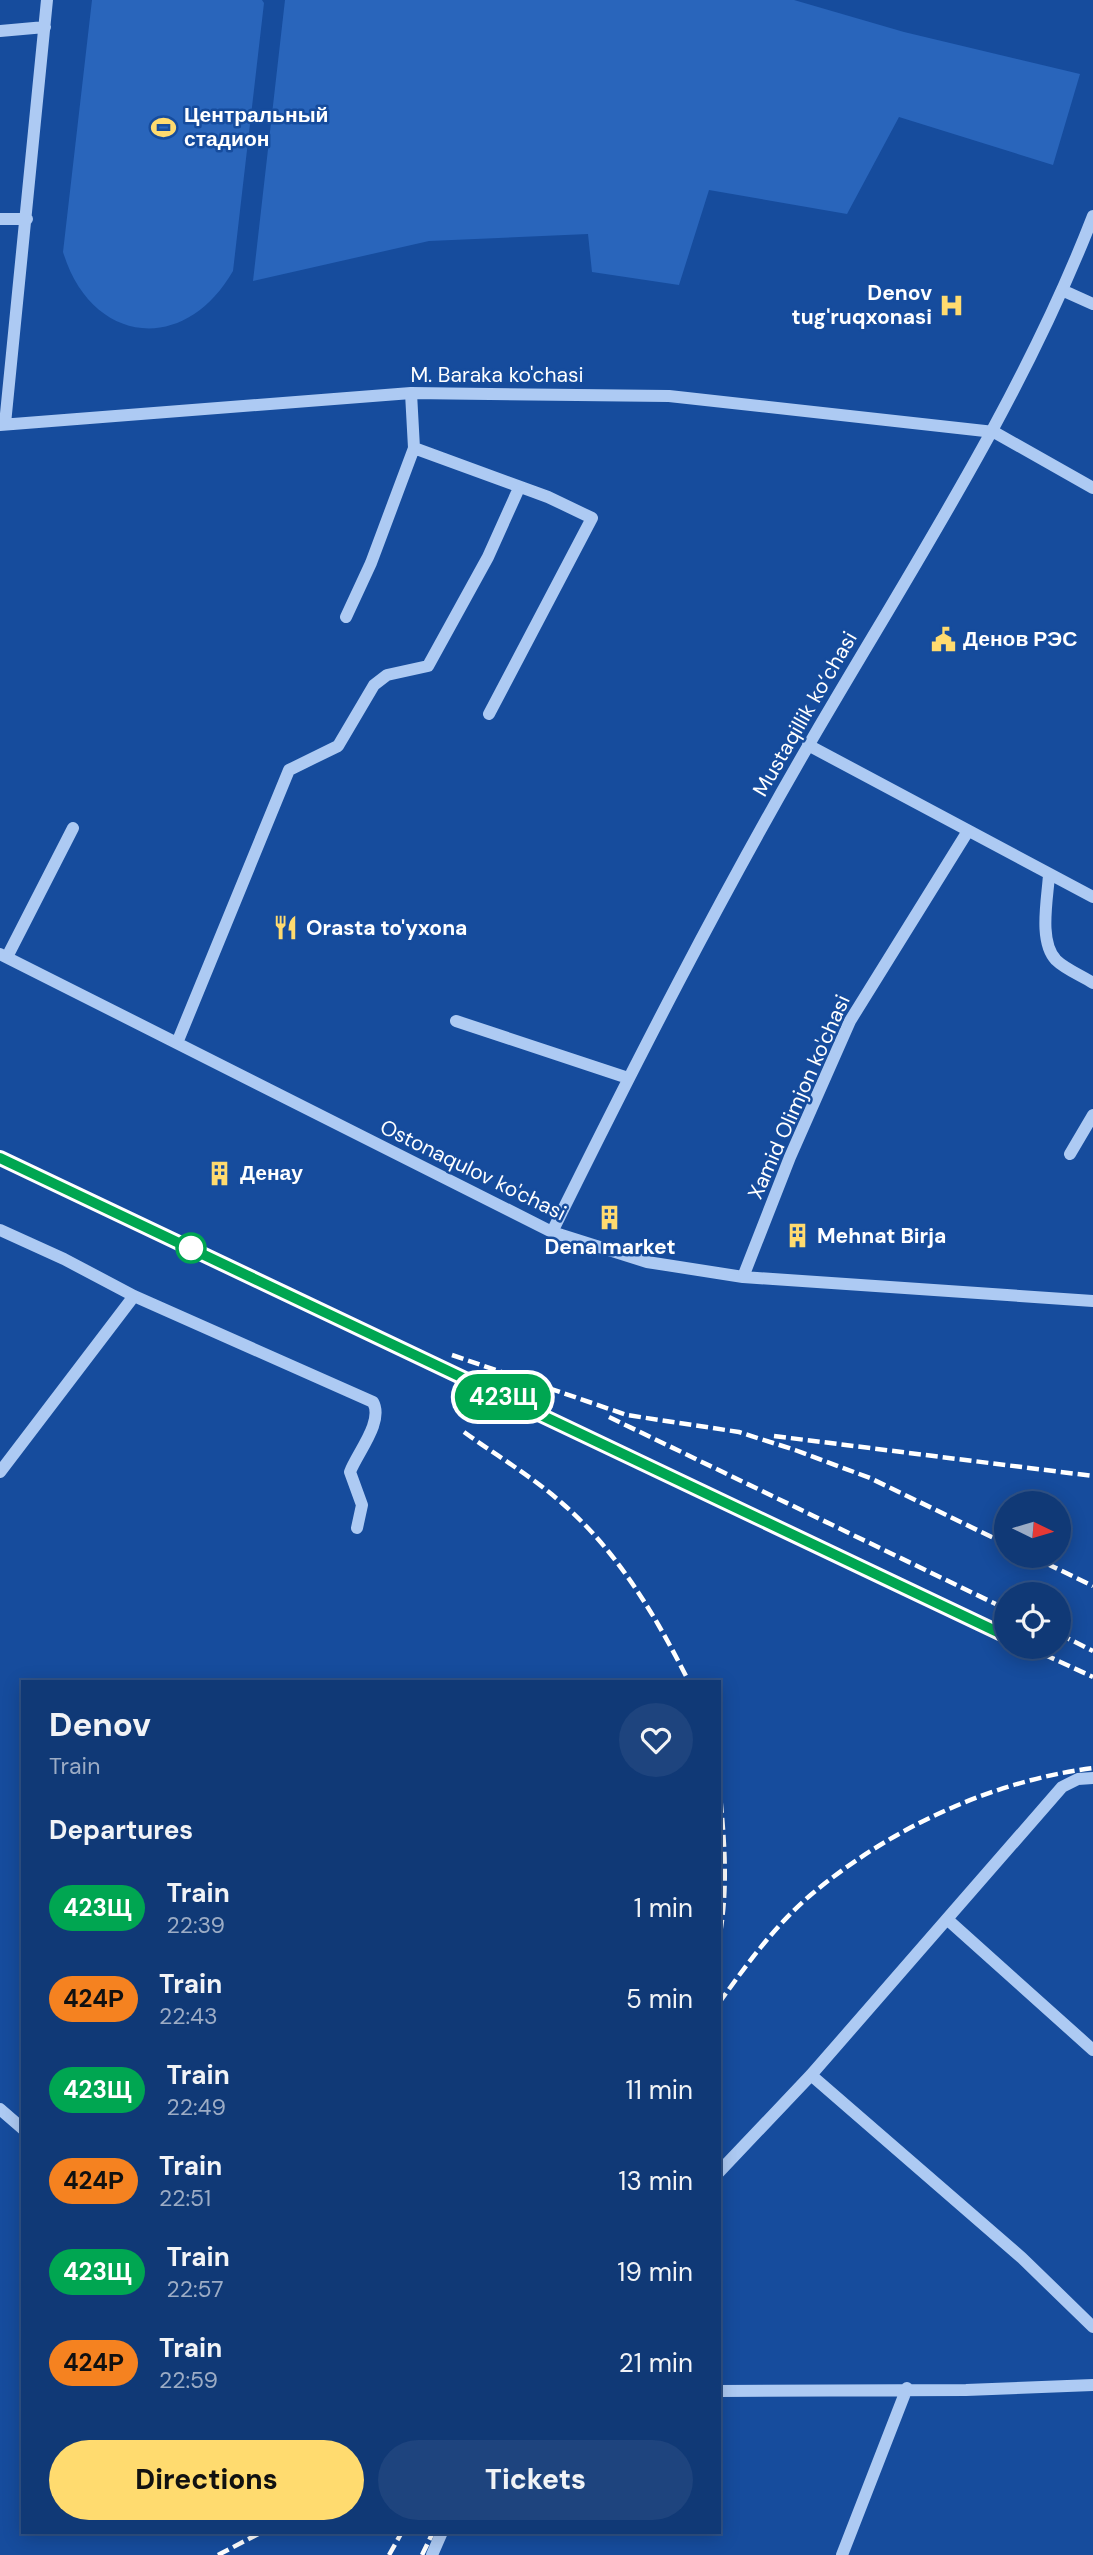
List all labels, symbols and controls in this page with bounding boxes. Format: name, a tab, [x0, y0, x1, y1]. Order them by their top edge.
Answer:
place label: Центральный стадион	[184, 101, 329, 153]
sports icon: Центральный стадион	[150, 113, 178, 141]
place label: Denov tug'ruqxonasi	[792, 279, 932, 331]
hospital icon: Denov tug'ruqxonasi	[938, 291, 966, 319]
street label: M. Baraka ko'chasi	[410, 361, 584, 389]
public building icon: Денов РЭС	[929, 625, 957, 653]
place label: Денов РЭС	[963, 625, 1077, 653]
street label: Mustaqillik ko‘chasi	[746, 626, 864, 802]
restaurant icon: Orasta to'yxona	[272, 914, 300, 942]
place label: Orasta to'yxona	[306, 914, 467, 942]
street label: Xamid Olimjon ko'chasi	[741, 990, 857, 1204]
street label: Ostonaqulov ko'chasi	[375, 1113, 571, 1227]
building icon: Денау	[206, 1159, 234, 1187]
place label: Денау	[240, 1159, 303, 1187]
building icon: Dena market	[596, 1204, 624, 1232]
building icon: Mehnat Birja	[783, 1222, 811, 1250]
place label: Mehnat Birja	[817, 1222, 946, 1250]
unlabelled marker	[176, 1233, 206, 1263]
place label: Dena market	[544, 1233, 676, 1261]
line badge: 423Щ	[454, 1374, 552, 1420]
text: 423Щ	[469, 1381, 537, 1412]
north arrow	[994, 1491, 1071, 1568]
map controls	[994, 1491, 1071, 1659]
button: locate	[994, 1582, 1071, 1659]
text: Denov	[49, 1703, 151, 1746]
button: heart	[619, 1703, 693, 1777]
text: Train	[49, 1751, 100, 1781]
text: Departures	[49, 1813, 193, 1847]
text: Train	[166, 1876, 230, 1910]
text: 1 min	[634, 1891, 693, 1925]
text: 423Щ	[63, 1892, 131, 1923]
text: 22:39	[166, 1910, 225, 1940]
text: Train	[159, 1967, 222, 2001]
text: 5 min	[626, 1982, 693, 2016]
text: 424Р	[63, 1983, 124, 2014]
text: 22:43	[159, 2001, 218, 2031]
text: Train	[166, 2058, 230, 2092]
text: 11 min	[626, 2073, 693, 2107]
text: 423Щ	[63, 2074, 131, 2105]
text: 22:49	[166, 2092, 226, 2122]
text: Train	[159, 2149, 222, 2183]
text: 13 min	[618, 2164, 693, 2198]
text: 424Р	[63, 2165, 124, 2196]
text: 22:51	[159, 2183, 211, 2213]
text: Train	[166, 2240, 230, 2274]
text: 19 min	[617, 2255, 693, 2289]
text: 423Щ	[63, 2256, 131, 2287]
text: 22:57	[166, 2274, 223, 2304]
text: Train	[159, 2331, 222, 2365]
text: 21 min	[619, 2346, 693, 2380]
text: 424Р	[63, 2347, 124, 2378]
text: 22:59	[159, 2365, 218, 2395]
button: Directions	[49, 2440, 364, 2520]
button: Tickets	[378, 2440, 693, 2520]

